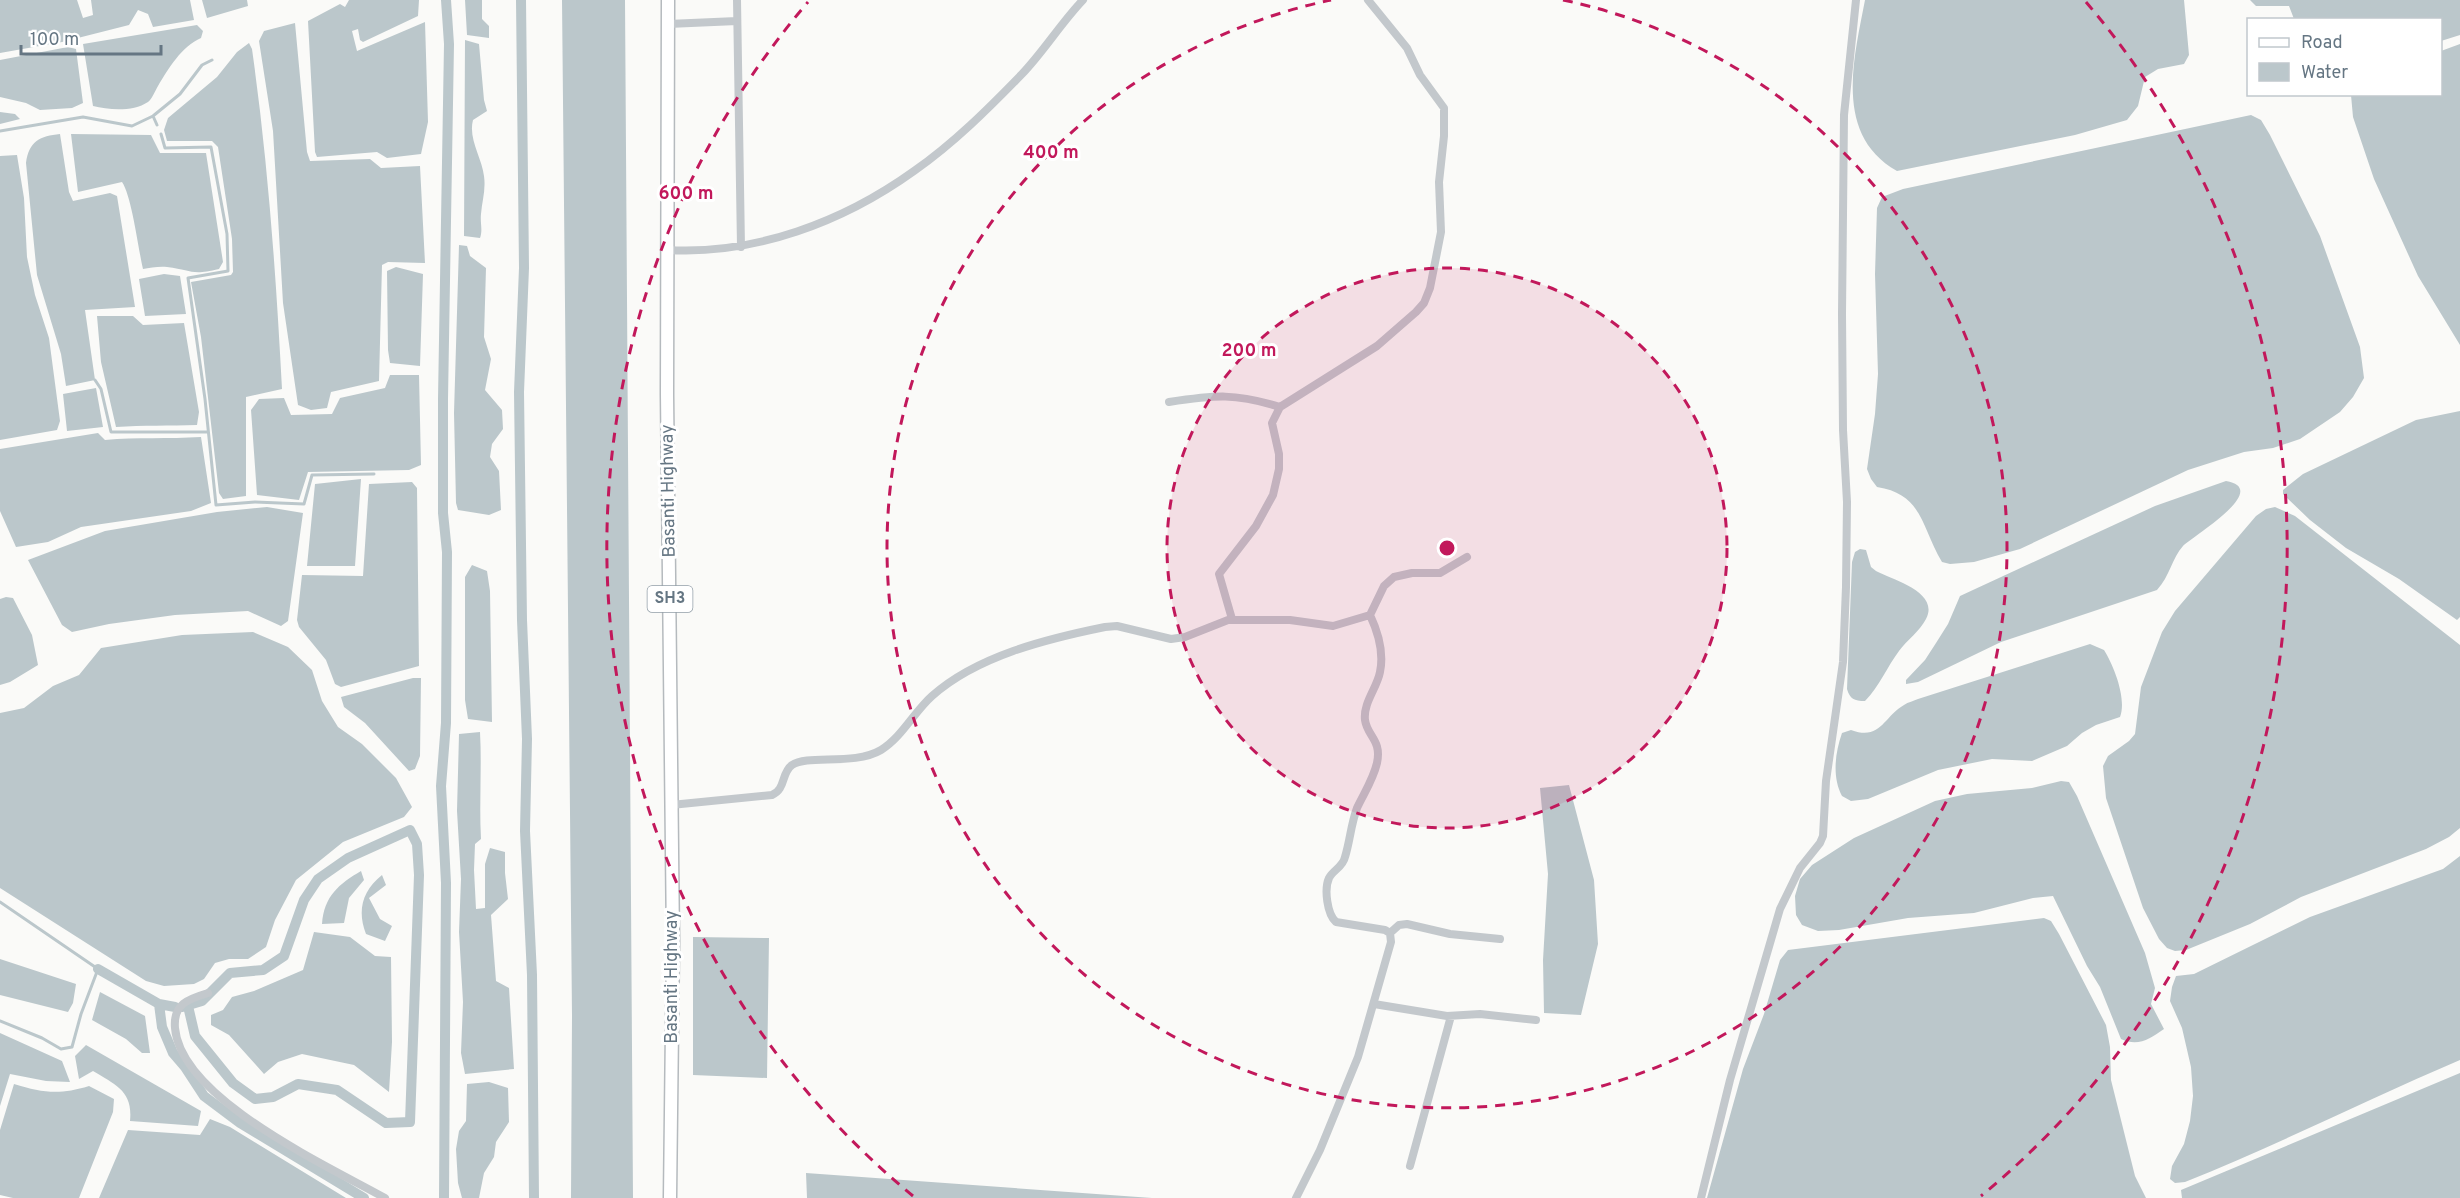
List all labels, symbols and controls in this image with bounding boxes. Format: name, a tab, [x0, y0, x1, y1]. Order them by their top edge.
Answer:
scale bar	[21, 18, 160, 56]
legend	[2247, 18, 2442, 96]
text: 100 m	[30, 29, 79, 52]
text: Road	[2301, 32, 2343, 55]
text: Water	[2301, 62, 2348, 85]
text: 400 m	[1023, 142, 1079, 165]
text: 600 m	[658, 183, 714, 206]
text: 200 m	[1221, 340, 1277, 363]
street label: Basanti Highway	[656, 424, 682, 558]
centre of rings	[1437, 538, 1457, 558]
road number: SH3	[648, 586, 692, 612]
street label: Basanti Highway	[661, 910, 684, 1044]

